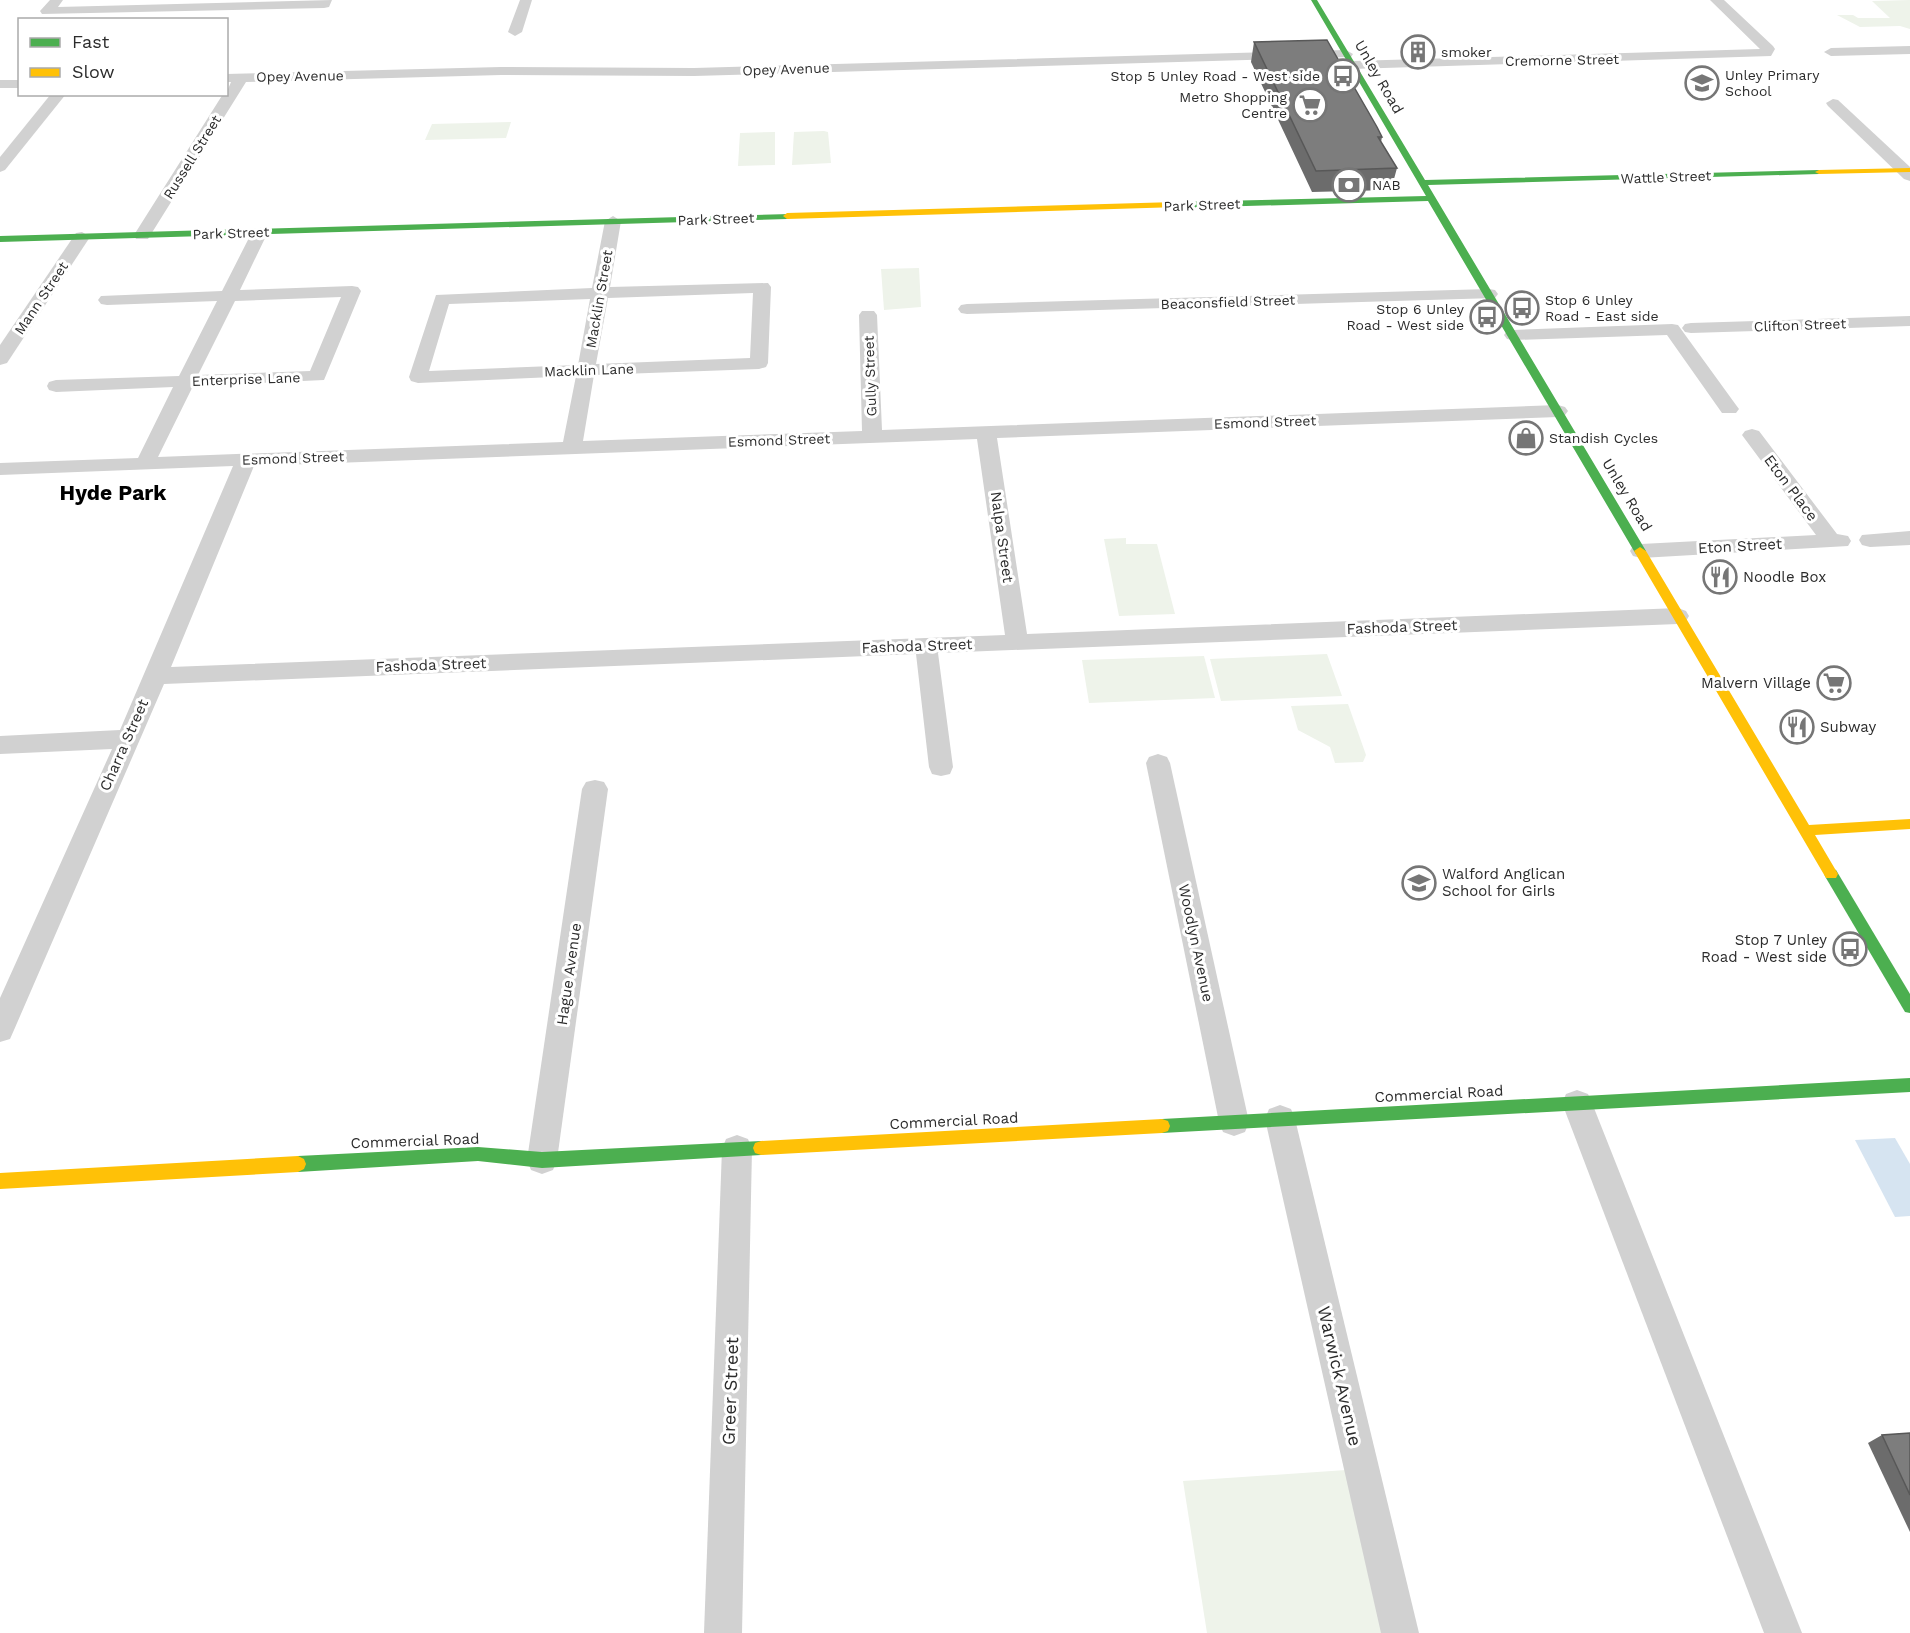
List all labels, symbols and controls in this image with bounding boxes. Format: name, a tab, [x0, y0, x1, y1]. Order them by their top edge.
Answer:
legend	[18, 18, 228, 96]
text: Fast	[72, 31, 110, 52]
building icon: smoker	[1400, 34, 1436, 70]
street label: Unley Road	[1351, 37, 1407, 117]
place label: smoker	[1441, 44, 1492, 60]
street label: Cremorne Street	[1505, 51, 1619, 69]
bus stop icon: Stop 5 Unley Road - West side	[1325, 58, 1361, 94]
street label: Opey Avenue	[742, 59, 830, 79]
text: Slow	[72, 61, 115, 82]
school or university icon: Unley Primary School	[1684, 65, 1720, 101]
street label: Opey Avenue	[256, 67, 344, 85]
place label: Unley Primary School	[1725, 67, 1820, 99]
place label: Stop 5 Unley Road - West side	[1111, 68, 1320, 84]
supermarket icon: Metro Shopping Centre	[1292, 87, 1328, 123]
place label: Metro Shopping Centre	[1179, 89, 1288, 121]
street label: Russell Street	[160, 112, 224, 202]
bank icon: NAB	[1331, 167, 1367, 203]
street label: Wattle Street	[1620, 167, 1712, 187]
place label: NAB	[1372, 177, 1401, 193]
street label: Park Street	[1163, 196, 1241, 214]
street label: Park Street	[677, 210, 755, 228]
street label: Park Street	[192, 224, 270, 242]
street label: Macklin Street	[583, 249, 616, 349]
street label: Mann Street	[11, 259, 71, 337]
bus stop icon: Stop 6 Unley Road - East side	[1504, 290, 1540, 326]
street label: Beaconsfield Street	[1160, 292, 1296, 312]
place label: Stop 6 Unley Road - East side	[1545, 292, 1659, 324]
bus stop icon: Stop 6 Unley Road - West side	[1469, 299, 1505, 335]
place label: Stop 6 Unley Road - West side	[1346, 301, 1465, 333]
street label: Clifton Street	[1754, 315, 1847, 335]
street label: Gully Street	[861, 335, 879, 417]
street label: Macklin Lane	[544, 360, 634, 380]
street label: Enterprise Lane	[191, 369, 301, 389]
street label: Esmond Street	[1214, 412, 1317, 432]
shop icon: Standish Cycles	[1508, 420, 1544, 456]
street label: Esmond Street	[728, 430, 831, 450]
place label: Standish Cycles	[1549, 430, 1658, 446]
street label: Esmond Street	[242, 448, 345, 468]
street label: Eton Place	[1760, 451, 1822, 525]
street label: Unley Road	[1598, 455, 1656, 535]
district label: Hyde Park	[60, 480, 167, 505]
street label: Nalpa Street	[987, 490, 1017, 584]
street label: Eton Street	[1698, 535, 1783, 557]
restaurant icon: Noodle Box	[1702, 559, 1738, 595]
place label: Noodle Box	[1743, 568, 1826, 586]
street label: Fashoda Street	[1346, 616, 1458, 638]
street label: Fashoda Street	[861, 635, 973, 657]
street label: Fashoda Street	[375, 654, 487, 676]
supermarket icon: Malvern Village	[1816, 665, 1852, 701]
place label: Malvern Village	[1701, 674, 1811, 692]
street label: Charra Street	[96, 696, 153, 794]
restaurant icon: Subway	[1779, 709, 1815, 745]
place label: Subway	[1820, 718, 1876, 736]
school or university icon: Walford Anglican School for Girls	[1401, 865, 1437, 901]
place label: Walford Anglican School for Girls	[1442, 865, 1565, 900]
street label: Woodlyn Avenue	[1175, 882, 1217, 1004]
street label: Hague Avenue	[553, 922, 585, 1026]
place label: Stop 7 Unley Road - West side	[1701, 931, 1827, 966]
bus stop icon: Stop 7 Unley Road - West side	[1832, 931, 1868, 967]
street label: Commercial Road	[1374, 1082, 1504, 1106]
street label: Commercial Road	[889, 1109, 1019, 1133]
street label: Commercial Road	[350, 1130, 480, 1152]
street label: Warwick Avenue	[1314, 1304, 1366, 1448]
street label: Greer Street	[718, 1336, 742, 1445]

